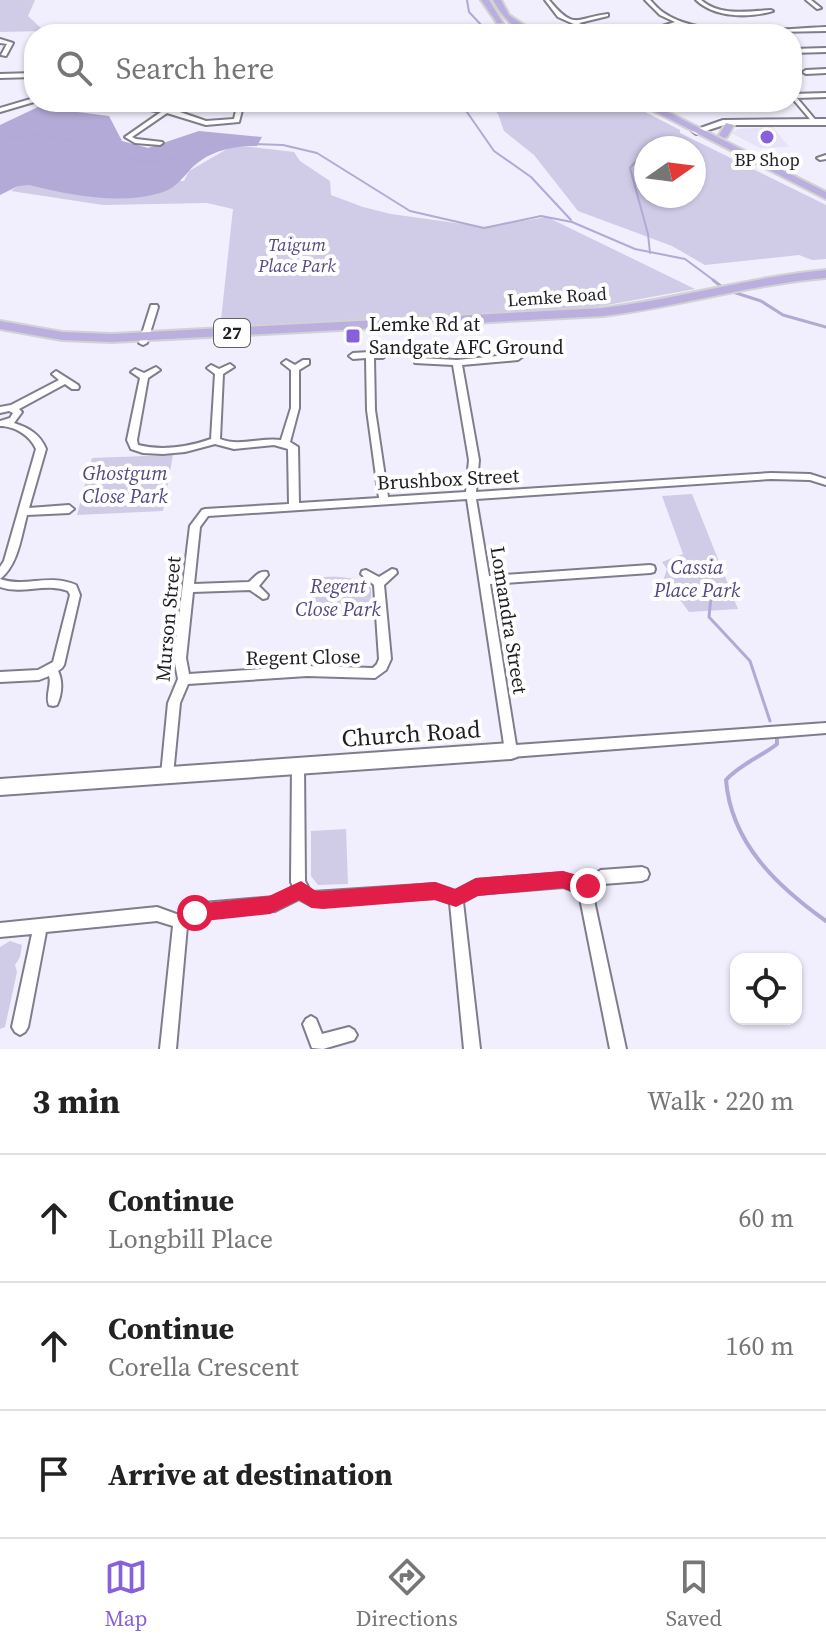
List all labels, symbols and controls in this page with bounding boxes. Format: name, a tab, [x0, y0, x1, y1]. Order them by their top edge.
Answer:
search box	[24, 24, 802, 112]
icon: search	[52, 46, 96, 90]
text: Search here	[116, 48, 274, 89]
marker: BP Shop	[758, 128, 776, 146]
north arrow	[634, 136, 706, 208]
place label: BP Shop	[734, 147, 800, 172]
park label: Taigum Place Park	[257, 232, 336, 278]
street label: Lemke Road	[506, 281, 608, 312]
place label: Lemke Rd at Sandgate AFC Ground	[369, 310, 564, 361]
road number: 27	[214, 319, 250, 347]
marker: Lemke Rd at Sandgate AFC Ground	[344, 327, 362, 345]
park label: Ghostgum Close Park	[82, 459, 168, 510]
street label: Brushbox Street	[376, 461, 520, 497]
street label: Lomandra Street	[483, 544, 535, 696]
park label: Cassia Place Park	[653, 553, 741, 604]
street label: Murson Street	[149, 555, 187, 683]
park label: Regent Close Park	[295, 572, 381, 623]
street label: Regent Close	[245, 642, 361, 672]
street label: Church Road	[340, 712, 482, 755]
route end	[570, 868, 606, 904]
route start	[177, 895, 213, 931]
map controls	[730, 953, 802, 1025]
button: locate	[730, 953, 802, 1025]
text: 3 min	[32, 1078, 120, 1124]
text: Walk · 220 m	[647, 1083, 794, 1119]
text: Continue	[108, 1180, 234, 1221]
icon: ahead	[32, 1196, 76, 1240]
text: 60 m	[739, 1200, 794, 1236]
text: Longbill Place	[108, 1221, 273, 1257]
text: Continue	[108, 1308, 234, 1349]
icon: ahead	[32, 1324, 76, 1368]
text: 160 m	[726, 1328, 794, 1364]
text: Corella Crescent	[108, 1349, 299, 1385]
icon: arrive	[32, 1452, 76, 1496]
text: Arrive at destination	[108, 1454, 393, 1495]
tab: Map	[104, 1555, 148, 1633]
tab: Directions	[356, 1555, 458, 1633]
tab: Saved	[666, 1555, 722, 1633]

